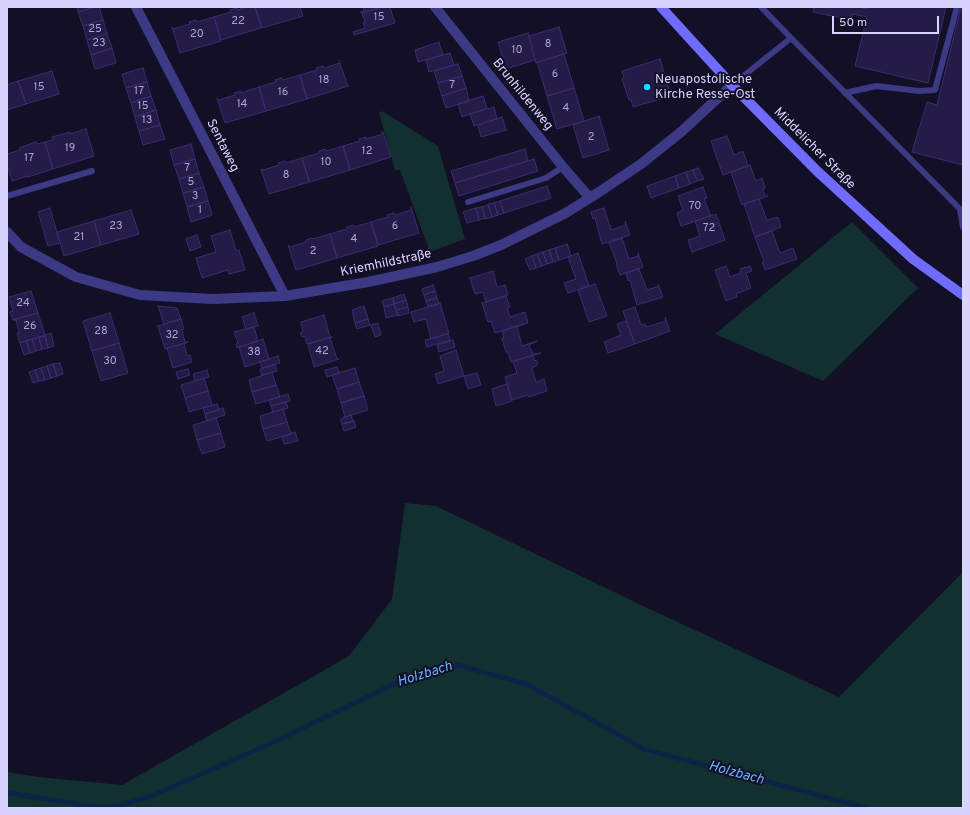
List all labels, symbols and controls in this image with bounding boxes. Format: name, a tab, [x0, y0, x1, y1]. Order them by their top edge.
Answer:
scale bar	[834, 8, 941, 34]
house number: 15	[374, 11, 384, 25]
house number: 22	[231, 15, 245, 29]
text: 50 m	[839, 15, 867, 31]
house number: 25	[88, 23, 102, 37]
house number: 20	[190, 28, 204, 42]
house number: 23	[92, 37, 106, 51]
house number: 8	[545, 38, 551, 52]
house number: 10	[511, 44, 523, 58]
street label: Brunhildenweg	[488, 56, 556, 134]
house number: 6	[552, 68, 558, 82]
place label: Neuapostolische Kirche Resse-Ost	[655, 72, 755, 103]
house number: 18	[319, 74, 329, 88]
house number: 7	[449, 79, 455, 93]
house number: 15	[34, 81, 44, 95]
marker: Neuapostolische Kirche Resse-Ost	[642, 82, 652, 92]
house number: 17	[134, 85, 144, 99]
house number: 16	[278, 86, 288, 100]
house number: 14	[237, 98, 247, 112]
house number: 15	[138, 100, 148, 114]
house number: 4	[563, 102, 569, 116]
street label: Middelicher Straße	[770, 105, 858, 193]
house number: 13	[142, 114, 152, 128]
street label: Sentaweg	[202, 117, 242, 175]
house number: 2	[588, 131, 594, 145]
house number: 19	[65, 142, 75, 156]
house number: 12	[362, 145, 372, 159]
house number: 17	[24, 152, 34, 166]
house number: 10	[320, 156, 332, 170]
house number: 7	[184, 162, 190, 176]
house number: 8	[283, 169, 289, 183]
house number: 5	[188, 176, 194, 190]
house number: 3	[192, 190, 198, 204]
house number: 70	[689, 200, 701, 214]
house number: 1	[198, 204, 202, 218]
house number: 23	[109, 220, 123, 234]
house number: 6	[392, 220, 398, 234]
house number: 72	[703, 222, 715, 236]
house number: 21	[74, 231, 84, 245]
house number: 4	[351, 233, 357, 247]
house number: 2	[310, 245, 316, 259]
street label: Kriemhildstraße	[339, 247, 433, 281]
house number: 24	[16, 297, 30, 311]
house number: 26	[23, 320, 37, 334]
house number: 28	[94, 325, 108, 339]
house number: 32	[165, 329, 179, 343]
house number: 42	[315, 345, 329, 359]
house number: 38	[247, 346, 261, 360]
house number: 30	[103, 355, 117, 369]
water label: Holzbach	[396, 659, 454, 691]
water label: Holzbach	[707, 759, 765, 789]

